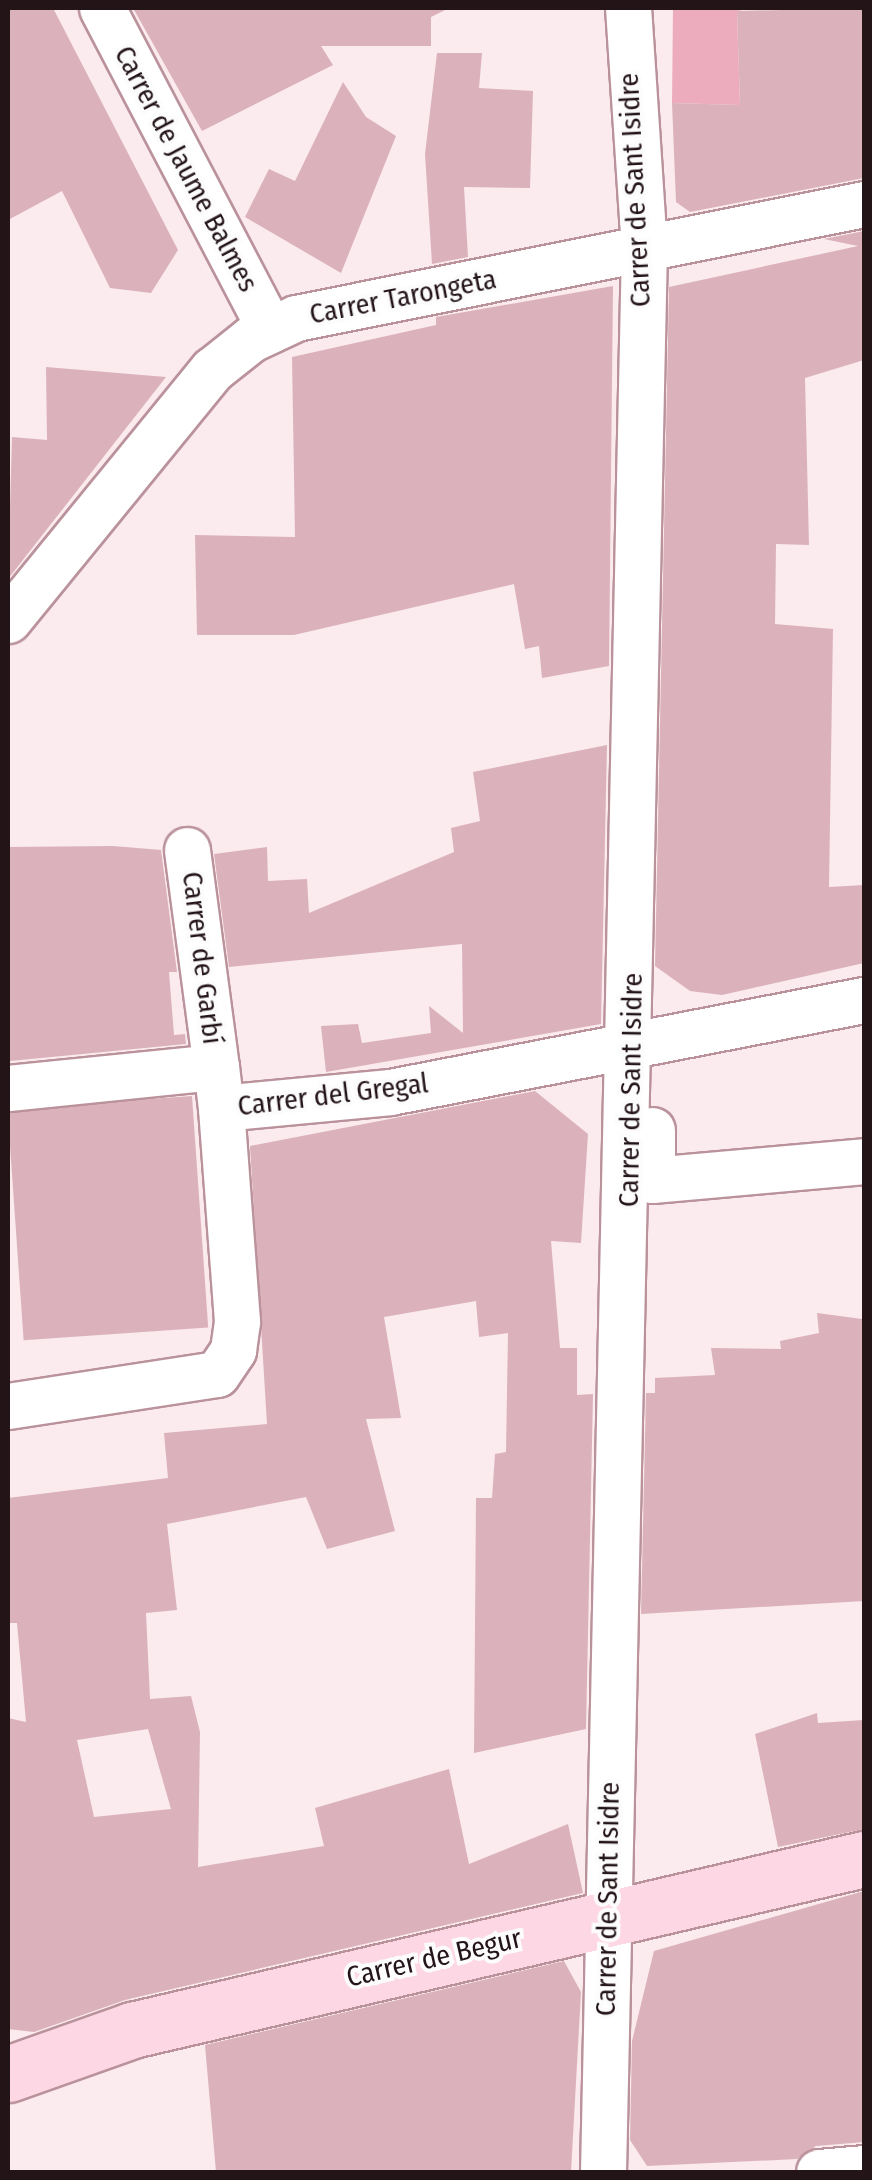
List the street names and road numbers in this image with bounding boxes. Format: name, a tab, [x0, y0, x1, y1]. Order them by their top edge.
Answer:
street label: Carrer de Jaume Balmes	[107, 40, 265, 298]
street label: Carrer de Sant Isidre	[612, 72, 658, 308]
street label: Carrer Tarongeta	[307, 262, 499, 332]
street label: Carrer de Garbí	[175, 870, 229, 1046]
street label: Carrer de Sant Isidre	[612, 973, 650, 1207]
street label: Carrer del Gregal	[236, 1067, 430, 1123]
street label: Carrer de Sant Isidre	[589, 1782, 627, 2016]
street label: Carrer de Begur	[343, 1922, 525, 1994]

